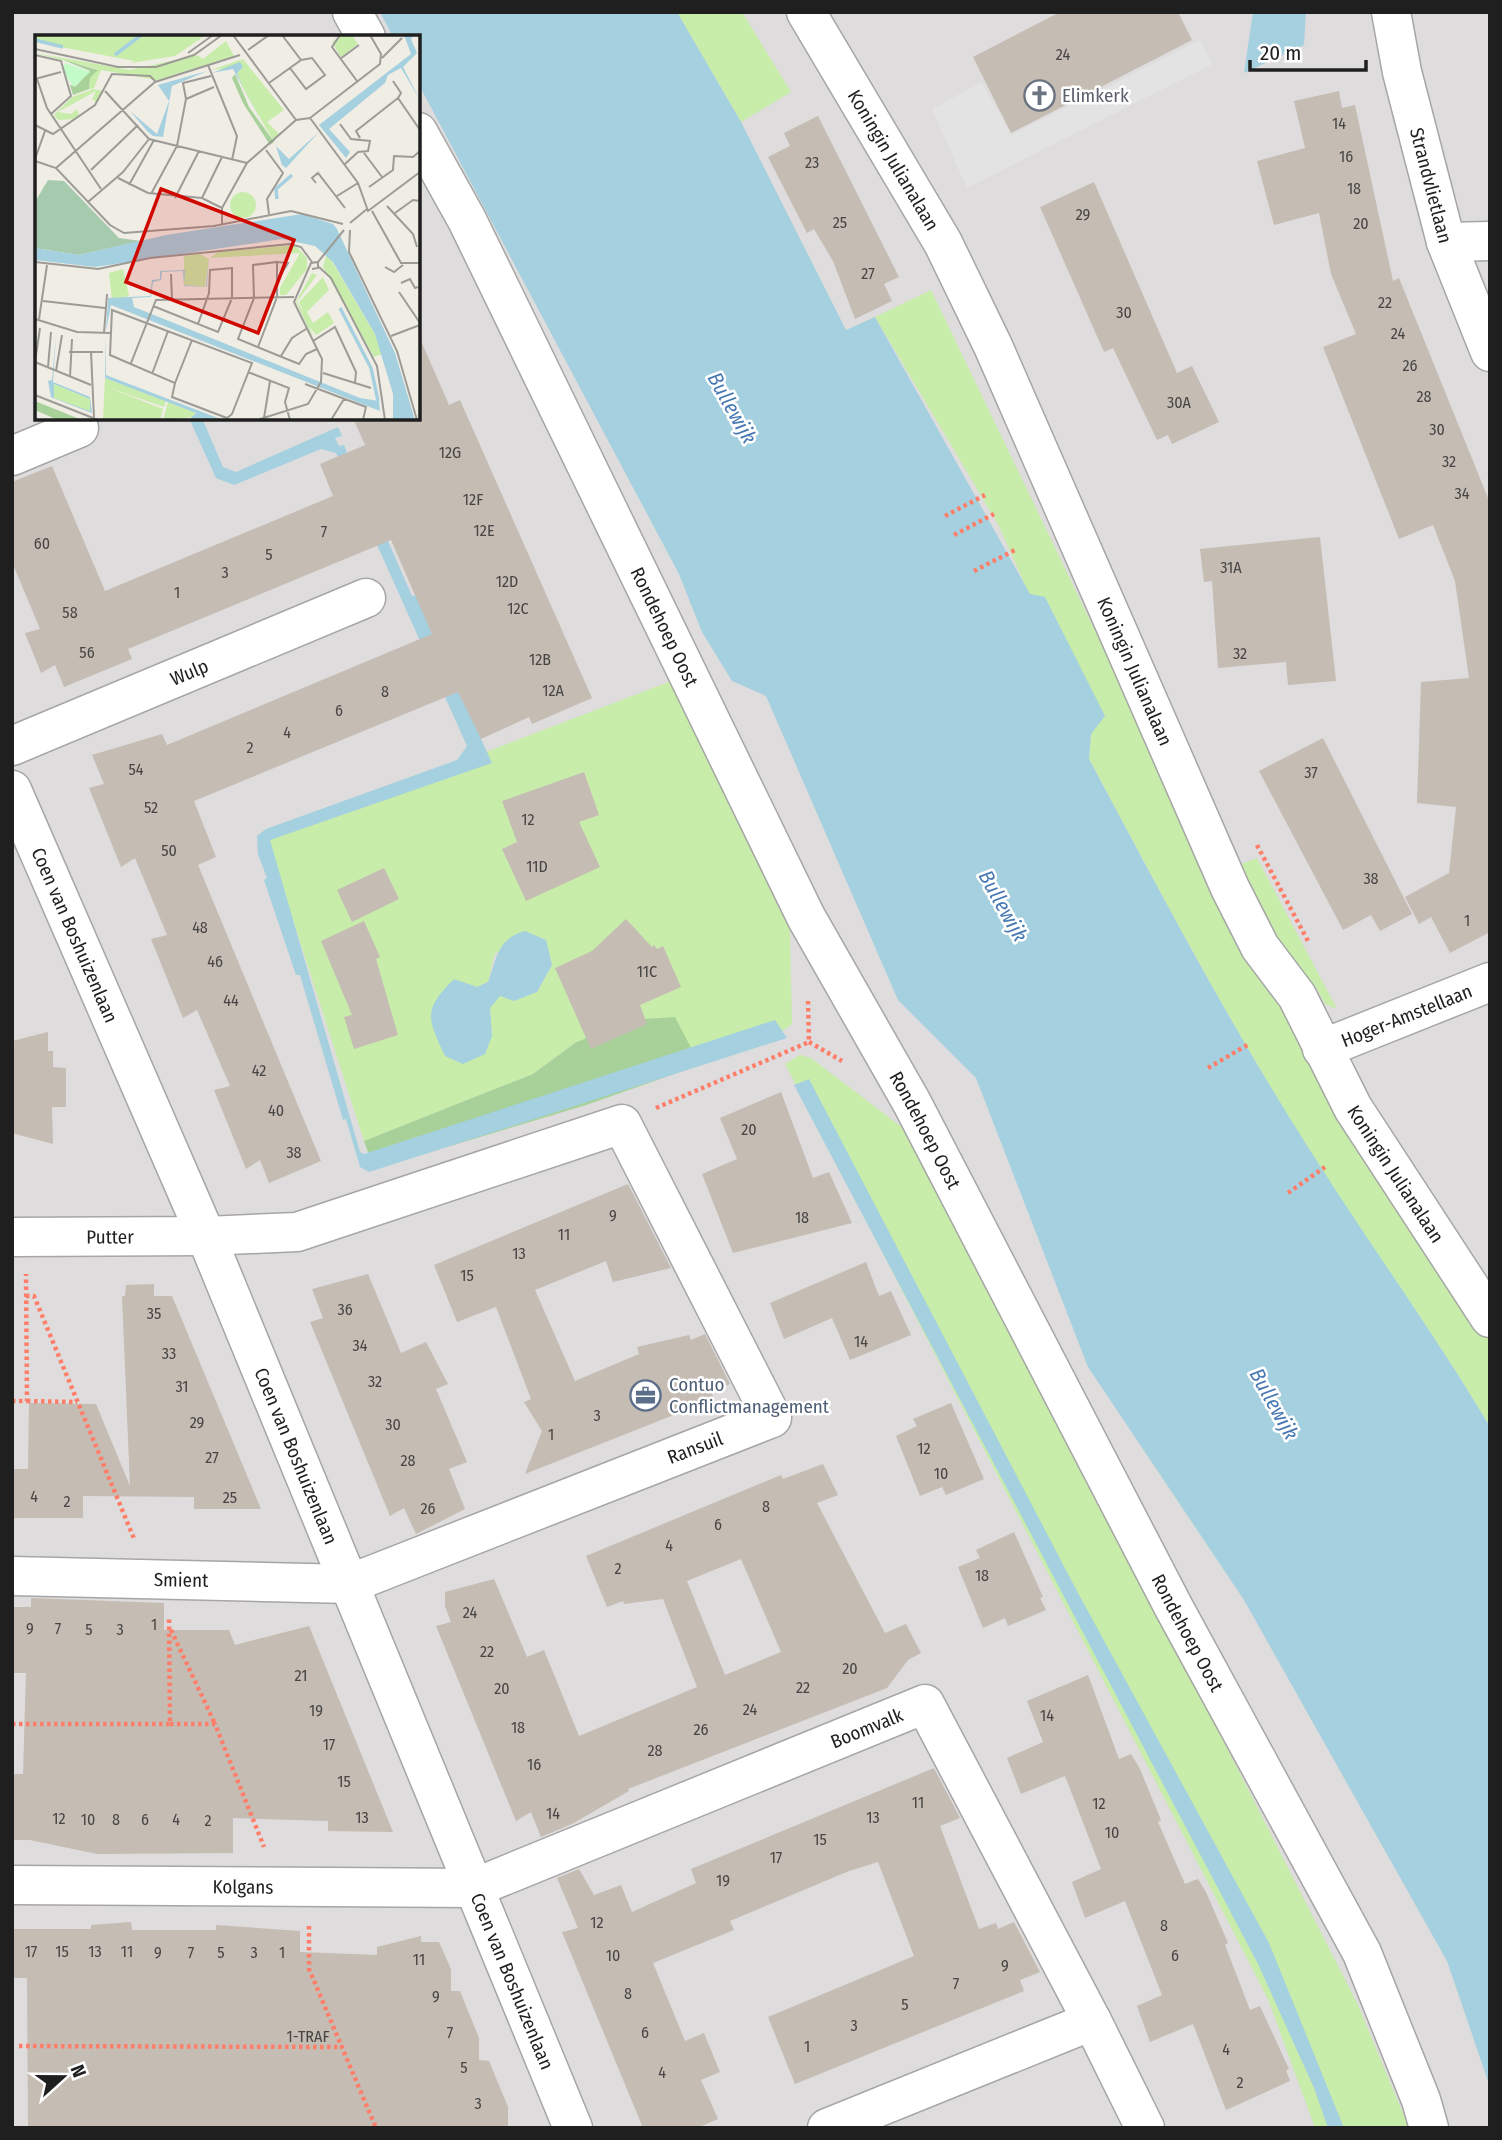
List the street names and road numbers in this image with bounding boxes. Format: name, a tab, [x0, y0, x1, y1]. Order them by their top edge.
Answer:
street label: Koningin Julianalaan	[843, 85, 944, 234]
street label: Strandvlietlaan	[1405, 125, 1457, 245]
street label: Rondehoep Oost	[626, 563, 704, 691]
street label: Koningin Julianalaan	[1093, 593, 1178, 749]
street label: Wulp	[167, 654, 212, 690]
street label: Coen van Boshuizenlaan	[27, 844, 123, 1026]
street label: Hoger-Amstellaan	[1338, 979, 1475, 1052]
street label: Rondehoep Oost	[885, 1067, 966, 1193]
street label: Koningin Julianalaan	[1343, 1101, 1449, 1247]
street label: Putter	[86, 1225, 134, 1248]
street label: Coen van Boshuizenlaan	[250, 1364, 343, 1547]
street label: Ransuil	[664, 1427, 726, 1469]
street label: Smient	[154, 1568, 209, 1592]
street label: Rondehoep Oost	[1147, 1570, 1229, 1696]
street label: Boomvalk	[827, 1703, 906, 1753]
street label: Kolgans	[212, 1875, 273, 1898]
street label: Coen van Boshuizenlaan	[466, 1889, 559, 2073]

